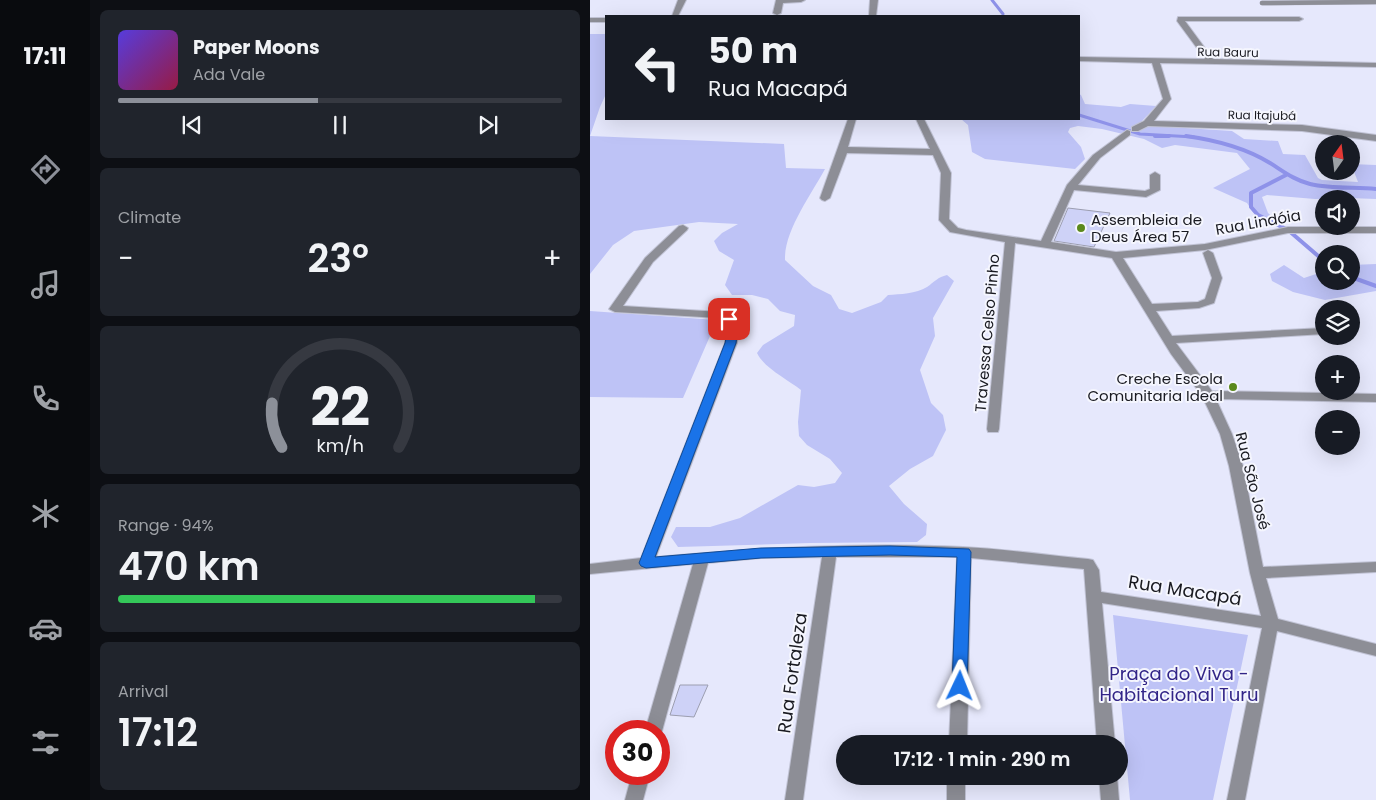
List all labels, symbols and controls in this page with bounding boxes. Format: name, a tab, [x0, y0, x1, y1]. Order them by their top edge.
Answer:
text: 50 m	[708, 26, 798, 75]
text: Paper Moons	[193, 34, 320, 61]
icon: left	[625, 35, 690, 100]
text: 17:11	[24, 41, 66, 72]
street label: Rua Bauru	[1197, 43, 1259, 61]
text: Ada Vale	[193, 63, 265, 86]
text: Rua Macapá	[708, 73, 848, 104]
street label: Rua Itajubá	[1228, 106, 1296, 124]
icon: previous	[178, 111, 206, 139]
icon: pause	[326, 111, 354, 139]
icon: next	[474, 111, 502, 139]
north arrow	[1315, 135, 1360, 180]
map controls	[1315, 135, 1360, 455]
icon: directions	[28, 152, 63, 187]
button: sound	[1315, 190, 1360, 235]
street label: Rua Lindóia	[1214, 204, 1302, 240]
text: Climate	[118, 206, 181, 229]
place label: Assembleia de Deus Área 57	[1091, 209, 1202, 247]
marker: Assembleia de Deus Área 57	[1075, 222, 1087, 234]
text: 23°	[307, 232, 369, 285]
text: −	[118, 239, 133, 278]
text: +	[543, 239, 562, 278]
button: search	[1315, 245, 1360, 290]
street label: Travessa Celso Pinho	[970, 253, 1004, 413]
icon: music	[28, 267, 63, 302]
pin	[708, 298, 750, 340]
button: layers	[1315, 300, 1360, 345]
icon: arrive	[715, 305, 743, 333]
button: +	[1315, 355, 1360, 400]
place label: Creche Escola Comunitaria Ideal	[1087, 368, 1223, 406]
text: 22	[310, 371, 370, 444]
icon: phone	[28, 381, 63, 416]
marker: Creche Escola Comunitaria Ideal	[1227, 381, 1239, 393]
button: −	[1315, 410, 1360, 455]
street label: Rua São José	[1231, 430, 1275, 532]
text: km/h	[316, 433, 364, 458]
icon: climate	[28, 496, 63, 531]
text: Range · 94%	[118, 514, 214, 537]
text: 470 km	[118, 540, 260, 593]
street label: Rua Macapá	[1126, 569, 1244, 611]
icon: car	[28, 611, 63, 646]
street label: Rua Fortaleza	[771, 611, 813, 735]
position arrow	[933, 659, 985, 711]
park label: Praça do Viva - Habitacional Turu	[1099, 661, 1259, 707]
text: Arrival	[118, 680, 168, 703]
text: 17:12	[118, 706, 198, 759]
speed limit sign: 30	[605, 720, 670, 785]
icon: filters	[28, 725, 63, 760]
text: 17:12 · 1 min · 290 m	[893, 746, 1071, 773]

